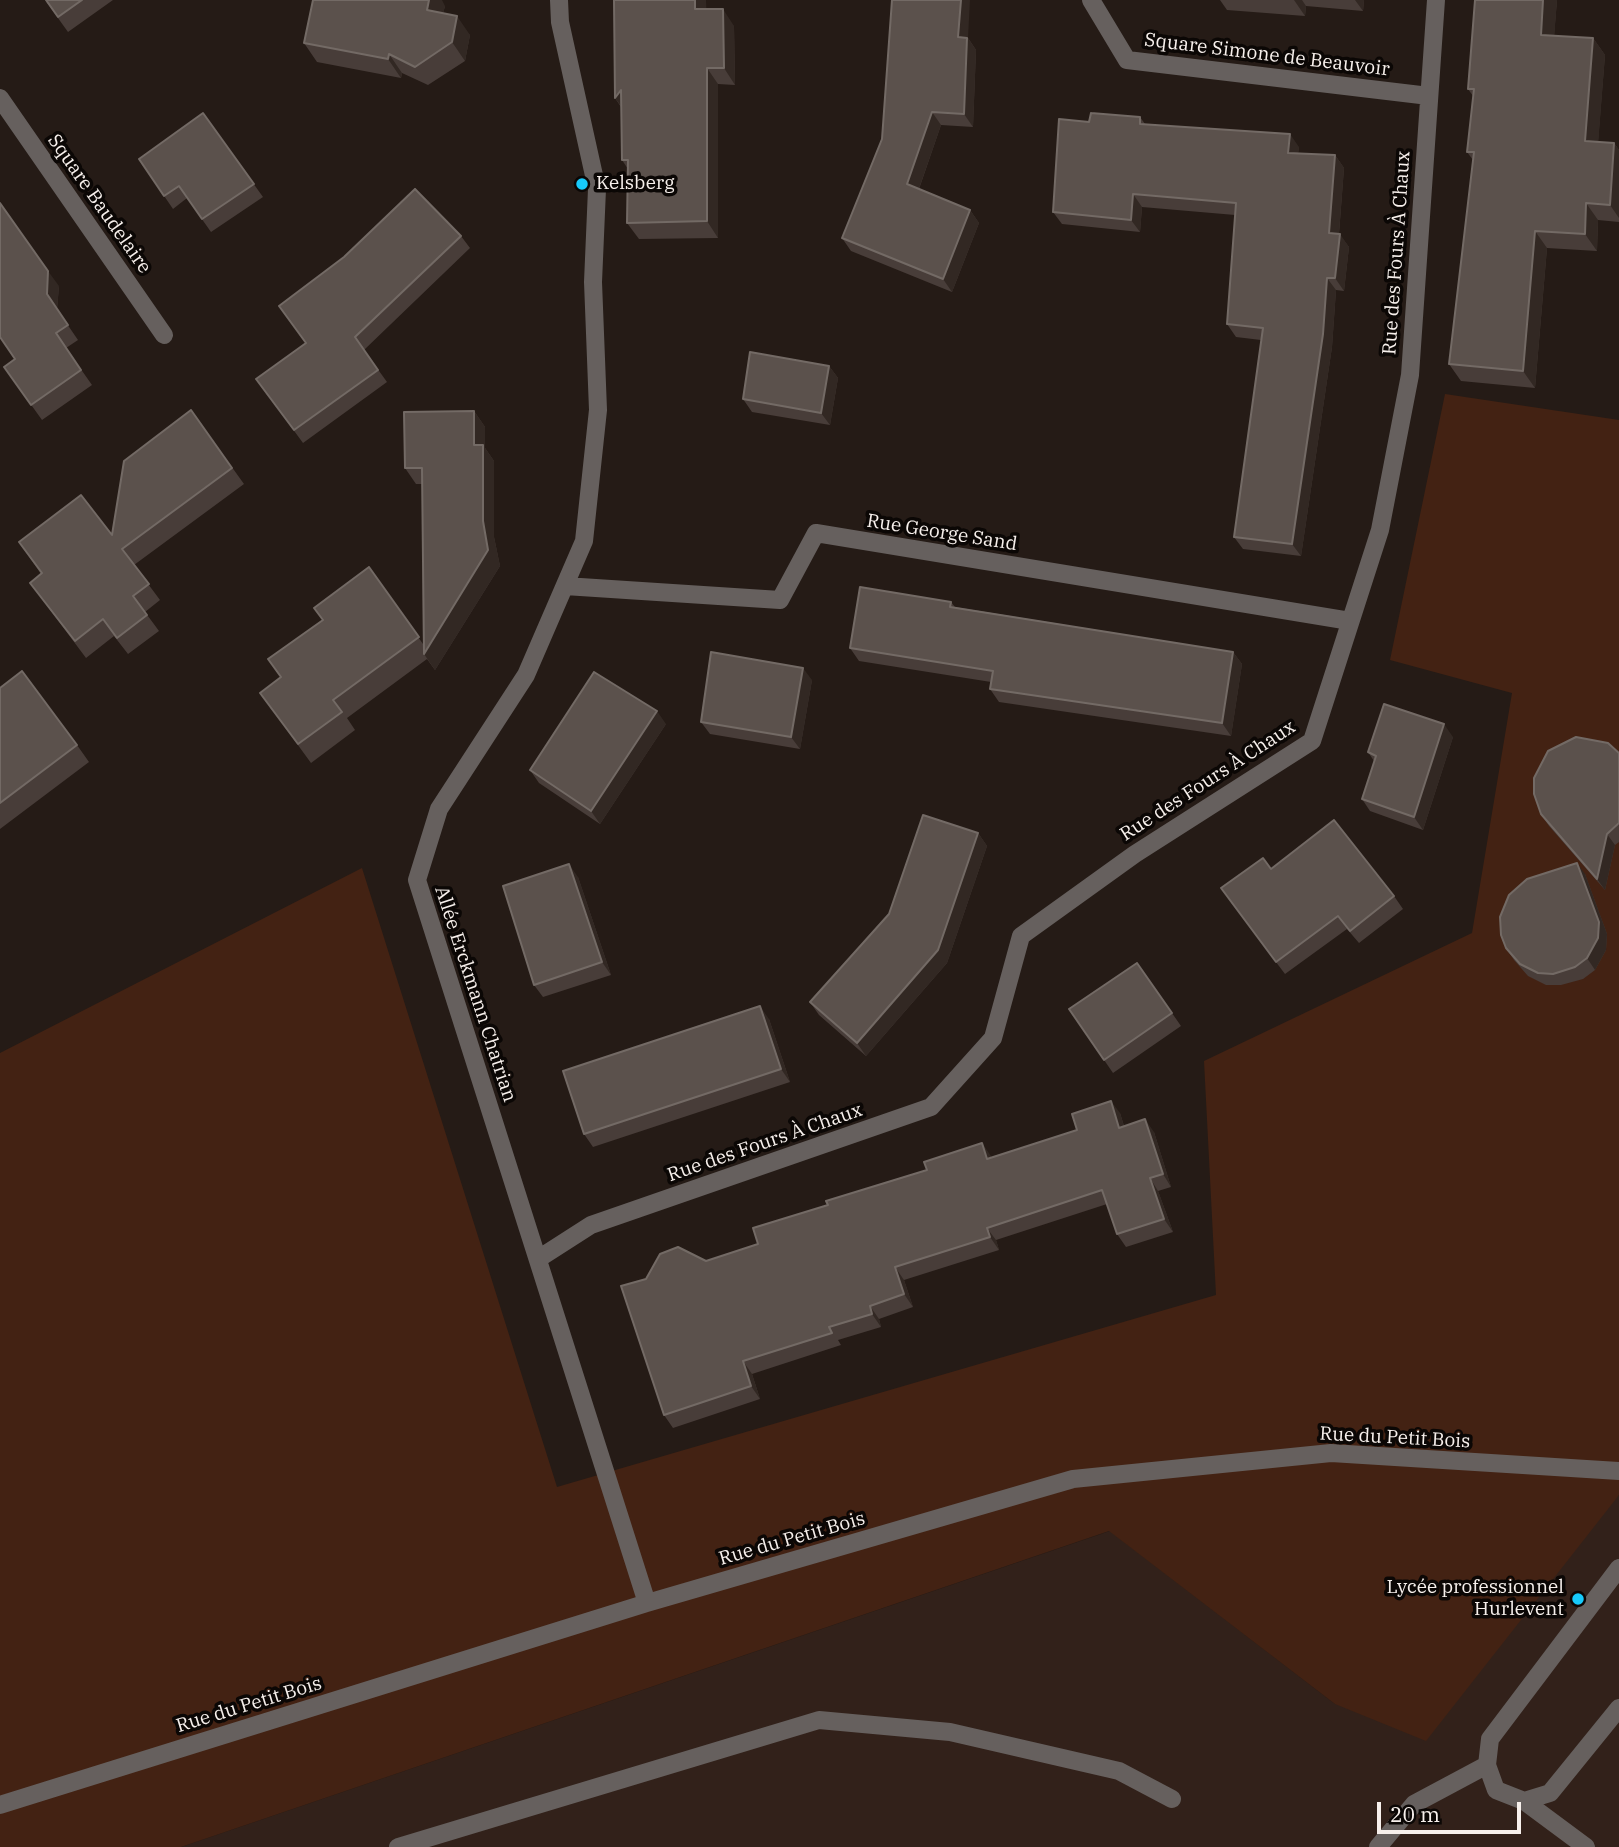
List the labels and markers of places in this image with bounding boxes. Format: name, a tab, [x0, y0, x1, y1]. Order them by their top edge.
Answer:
place label: Kelsberg	[596, 173, 675, 195]
marker: Kelsberg	[574, 176, 590, 192]
place label: Lycée professionnel Hurlevent	[1386, 1577, 1564, 1621]
marker: Lycée professionnel Hurlevent	[1570, 1591, 1586, 1607]

